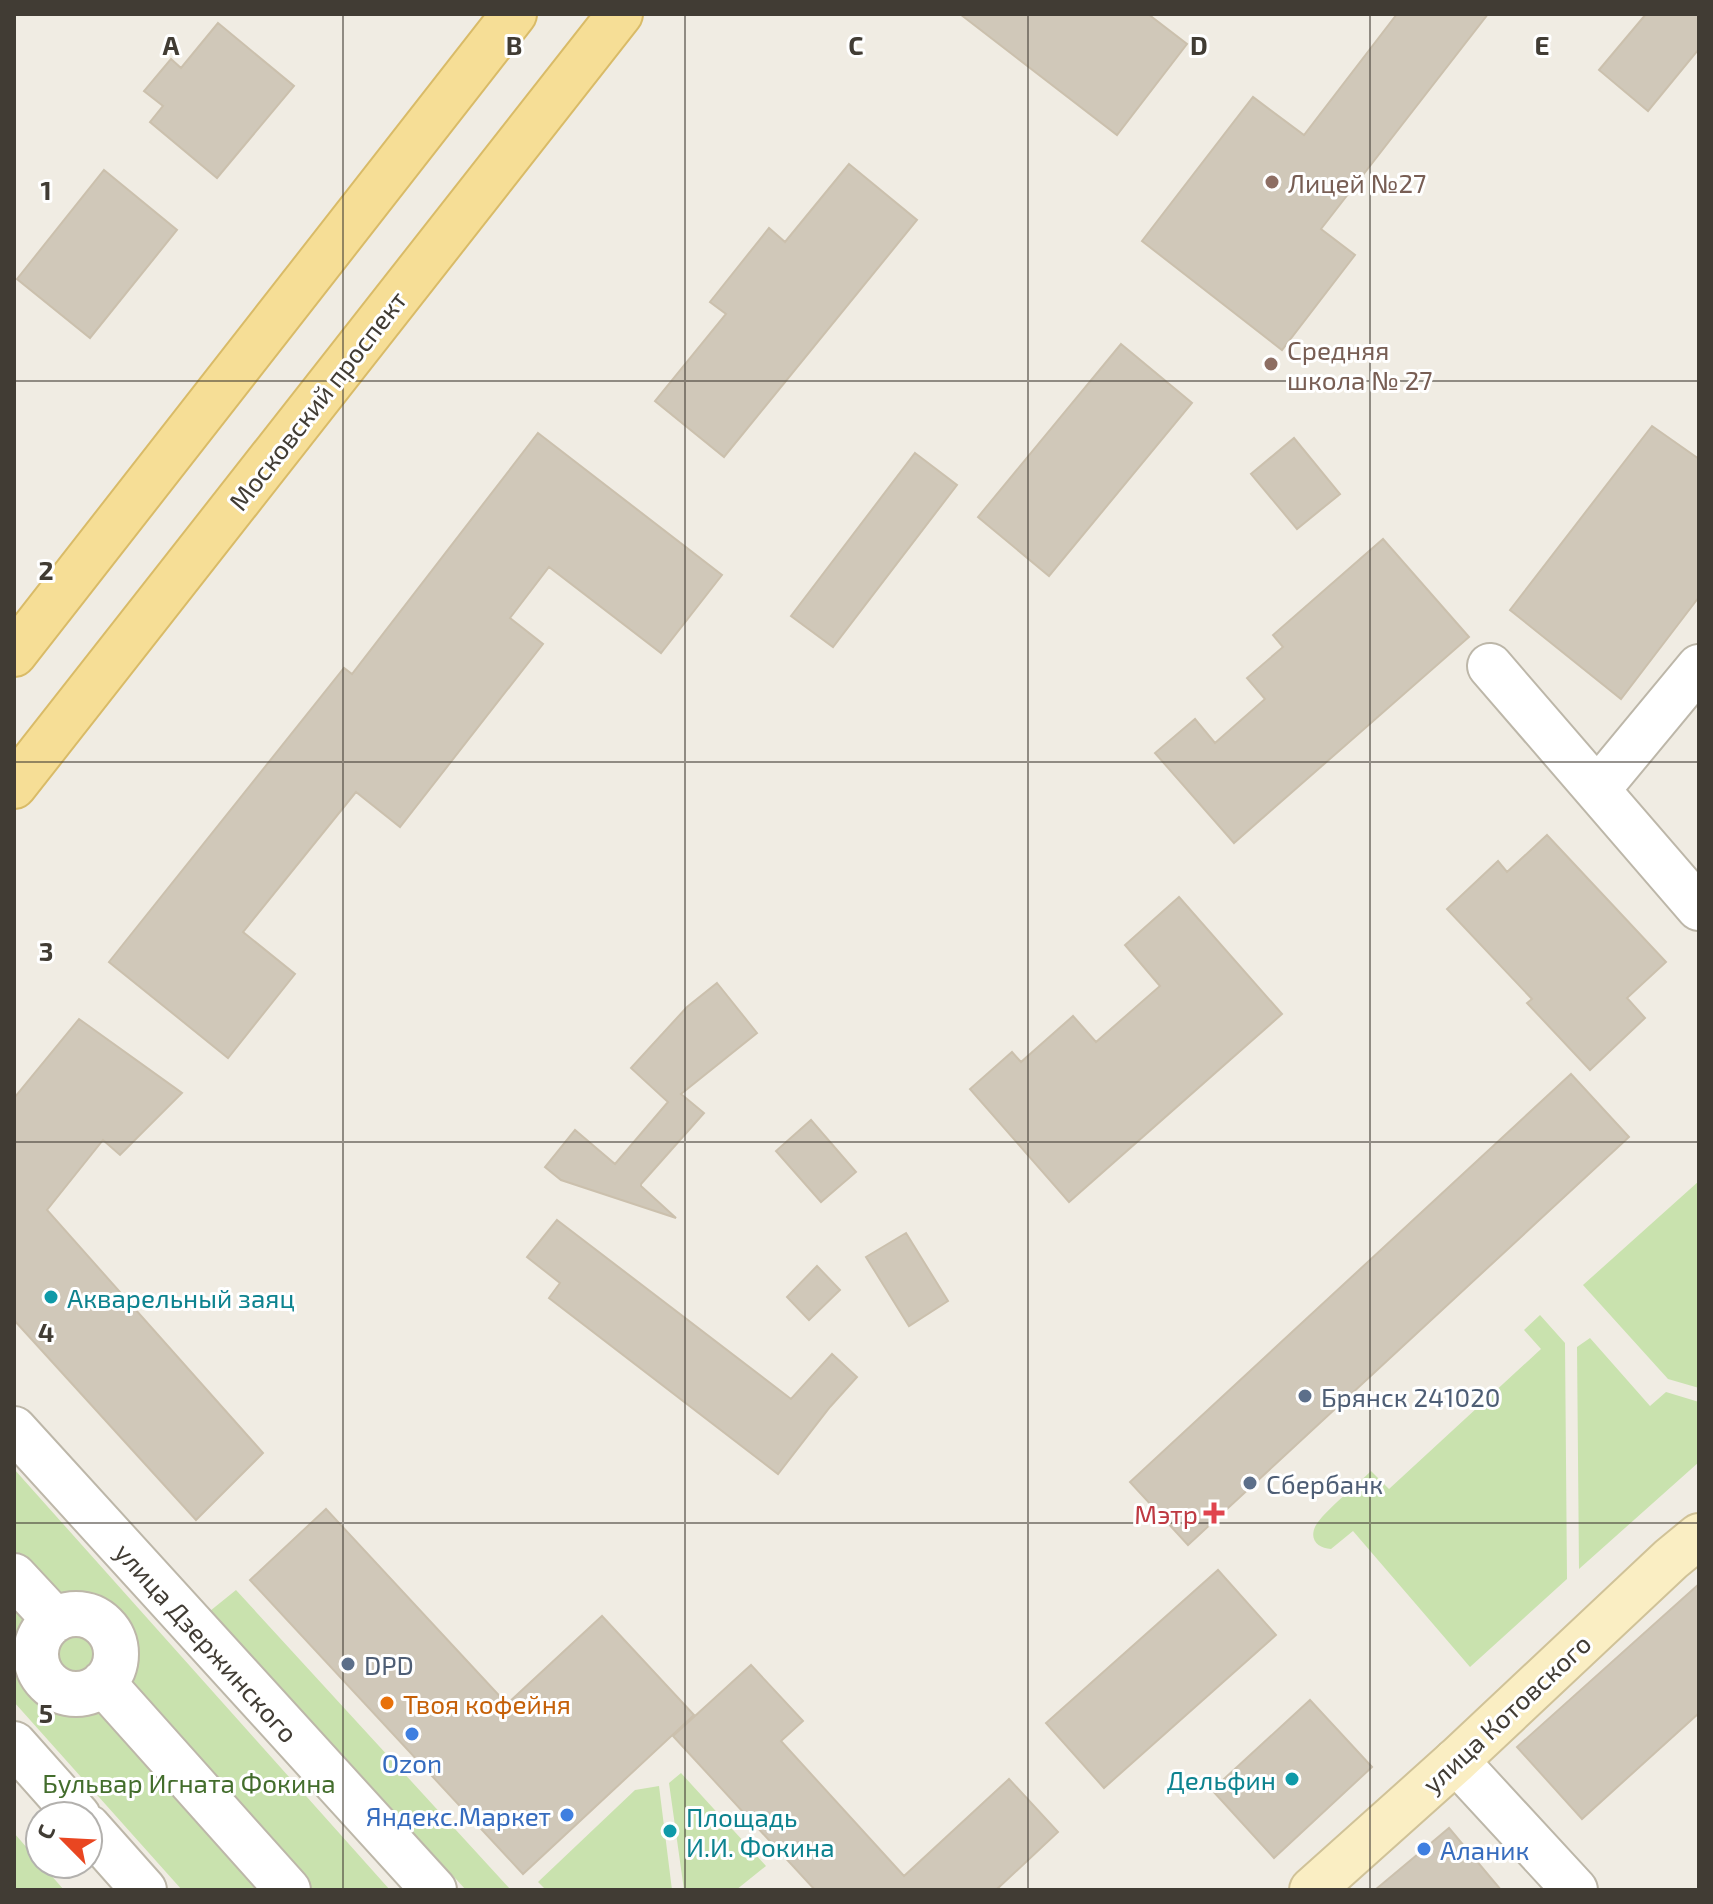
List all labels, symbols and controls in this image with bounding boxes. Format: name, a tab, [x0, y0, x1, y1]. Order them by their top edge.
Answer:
text: A	[163, 29, 180, 60]
text: B	[506, 29, 522, 60]
text: C	[848, 29, 864, 60]
text: D	[1190, 29, 1208, 60]
text: E	[1534, 29, 1550, 60]
place label: Лицей №27	[1288, 167, 1426, 198]
marker: Лицей №27	[1263, 173, 1281, 191]
text: 1	[40, 174, 52, 205]
street label: Московский проспект	[222, 284, 412, 516]
place label: Средняя школа № 27	[1287, 334, 1433, 395]
marker: Средняя школа № 27	[1262, 355, 1280, 373]
text: 2	[38, 554, 54, 585]
text: 3	[39, 935, 53, 966]
place label: Акварельный заяц	[67, 1282, 295, 1313]
marker: Акварельный заяц	[42, 1288, 60, 1306]
text: 4	[38, 1316, 54, 1347]
place label: Брянск 241020	[1321, 1381, 1500, 1412]
marker: Брянск 241020	[1296, 1387, 1314, 1405]
place label: Сбербанк	[1266, 1468, 1383, 1499]
marker: Сбербанк	[1241, 1474, 1259, 1492]
place label: Мэтр	[1134, 1498, 1198, 1529]
marker: Мэтр	[1205, 1504, 1223, 1522]
street label: улица Дзержинского	[109, 1536, 305, 1749]
street label: улица Котовского	[1416, 1627, 1597, 1800]
place label: DPD	[364, 1649, 414, 1680]
marker: DPD	[339, 1655, 357, 1673]
place label: Твоя кофейня	[403, 1688, 571, 1719]
marker: Твоя кофейня	[378, 1694, 396, 1712]
text: 5	[39, 1697, 53, 1728]
marker: Ozon	[403, 1725, 421, 1743]
place label: Ozon	[382, 1747, 442, 1778]
place label: Дельфин	[1167, 1764, 1276, 1795]
park label: Бульвар Игната Фокина	[42, 1767, 336, 1799]
marker: Дельфин	[1283, 1770, 1301, 1788]
north arrow	[24, 1800, 104, 1880]
place label: Яндекс.Маркет	[366, 1800, 551, 1831]
place label: Площадь И.И. Фокина	[686, 1801, 835, 1862]
marker: Яндекс.Маркет	[558, 1806, 576, 1824]
text: С	[30, 1820, 59, 1843]
marker: Площадь И.И. Фокина	[661, 1822, 679, 1840]
place label: Аланик	[1440, 1834, 1530, 1865]
marker: Аланик	[1415, 1840, 1433, 1858]

